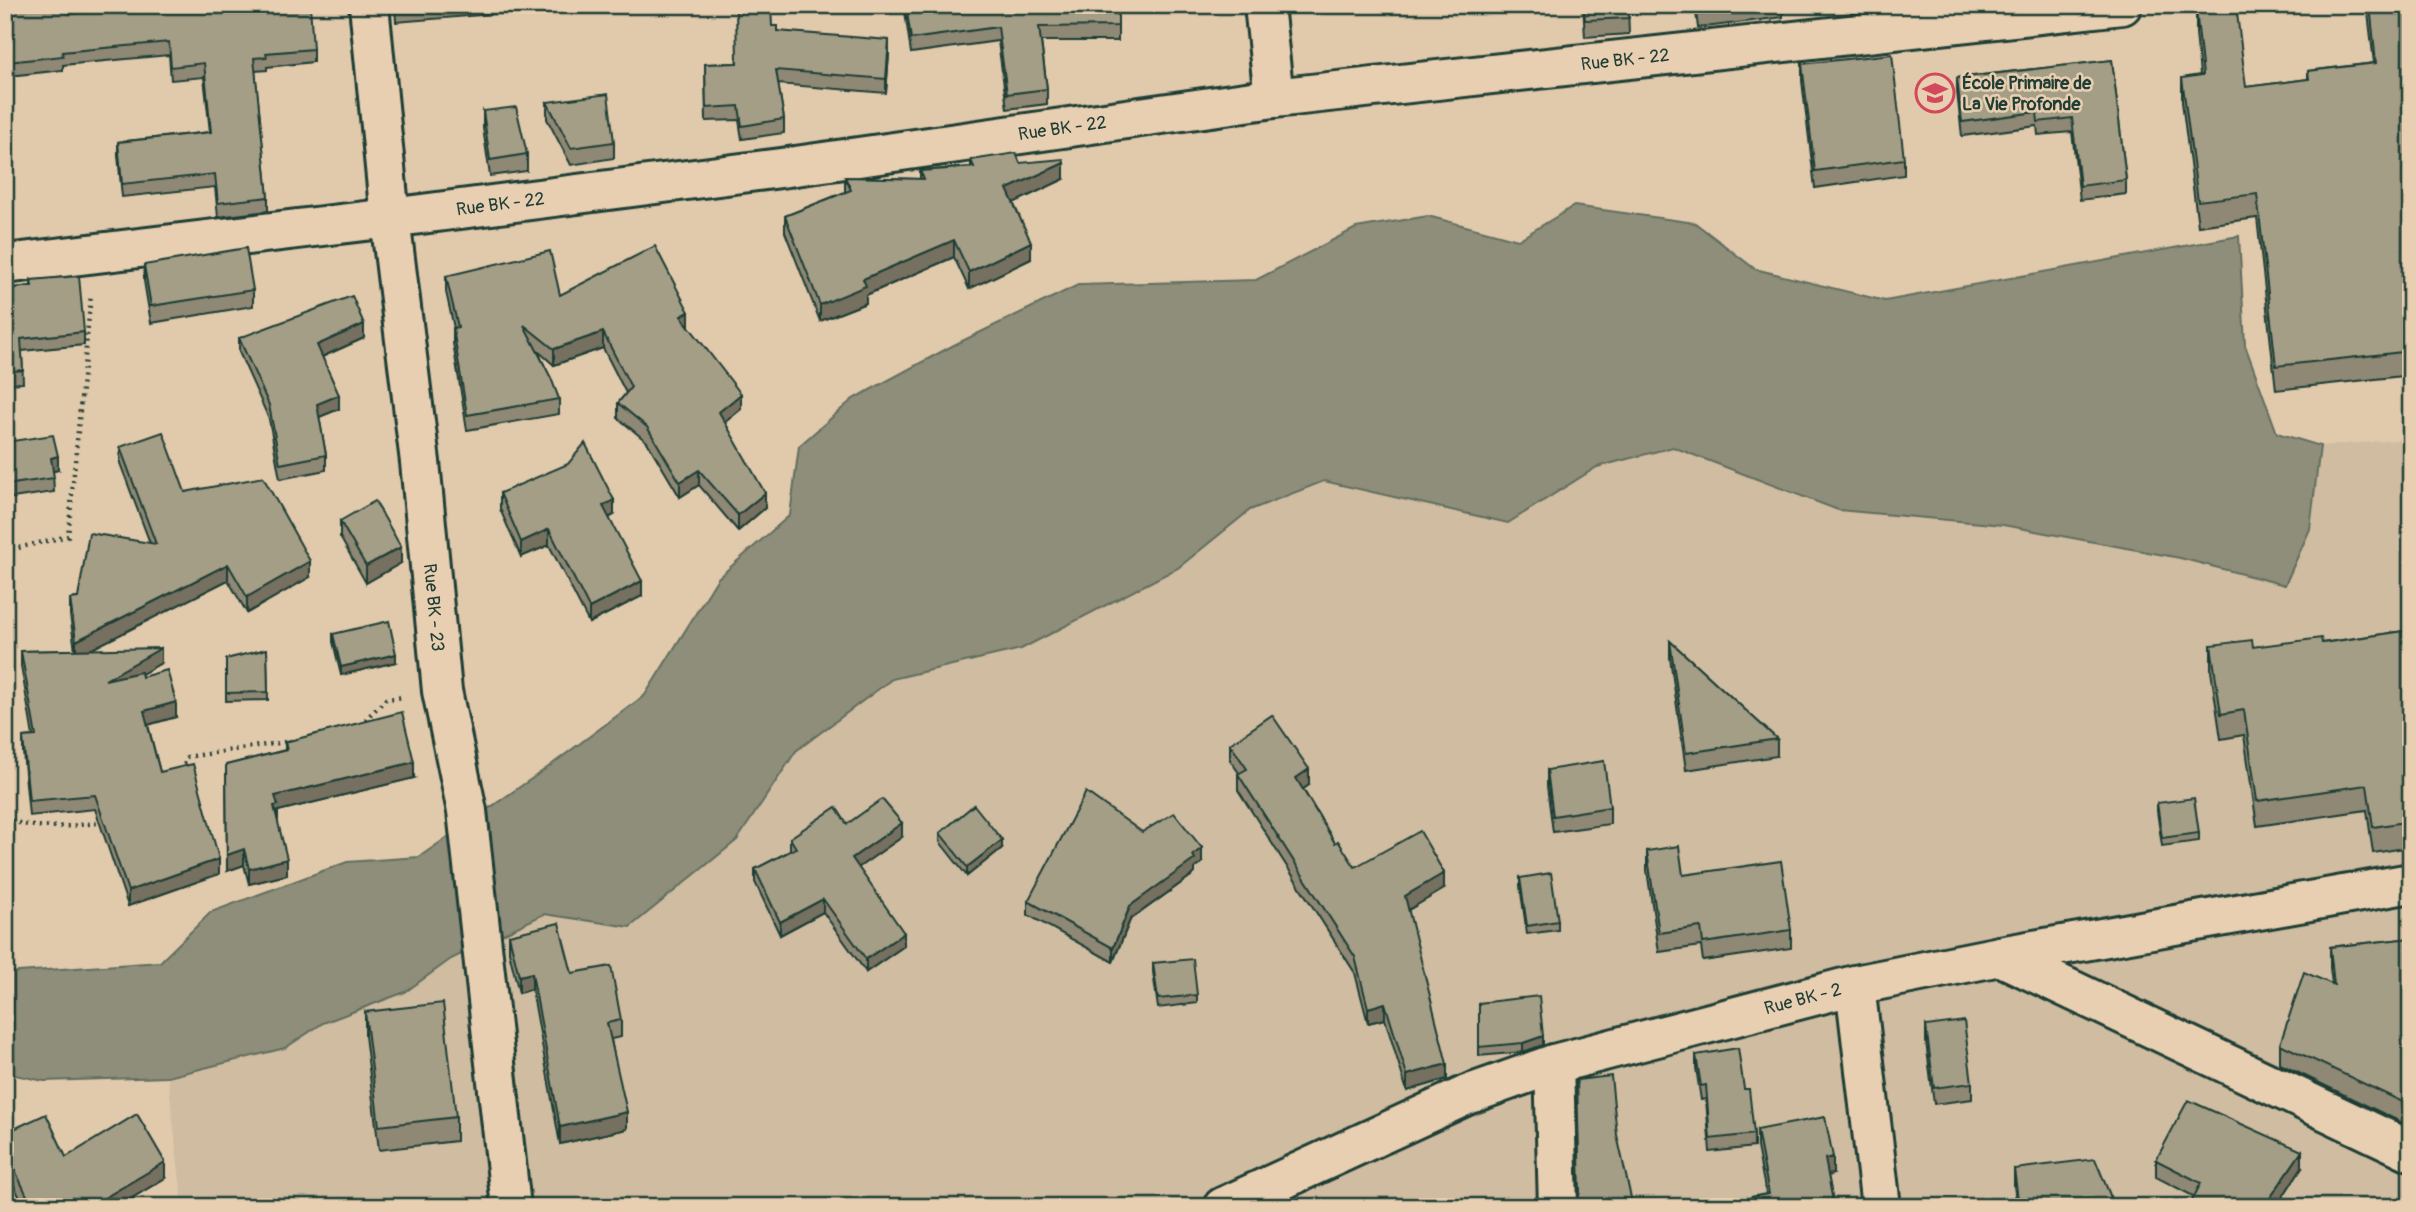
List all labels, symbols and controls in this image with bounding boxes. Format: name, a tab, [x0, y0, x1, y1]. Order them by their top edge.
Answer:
street label: Rue BK - 22	[1580, 43, 1670, 76]
school or university icon: École Primaire de La Vie Profonde	[1914, 72, 1956, 114]
place label: École Primaire de La Vie Profonde	[1962, 72, 2092, 116]
street label: Rue BK - 22	[1017, 110, 1108, 146]
street label: Rue BK - 22	[455, 187, 546, 221]
street label: Rue BK - 23	[418, 562, 450, 653]
street label: Rue BK - 2	[1762, 978, 1844, 1020]

